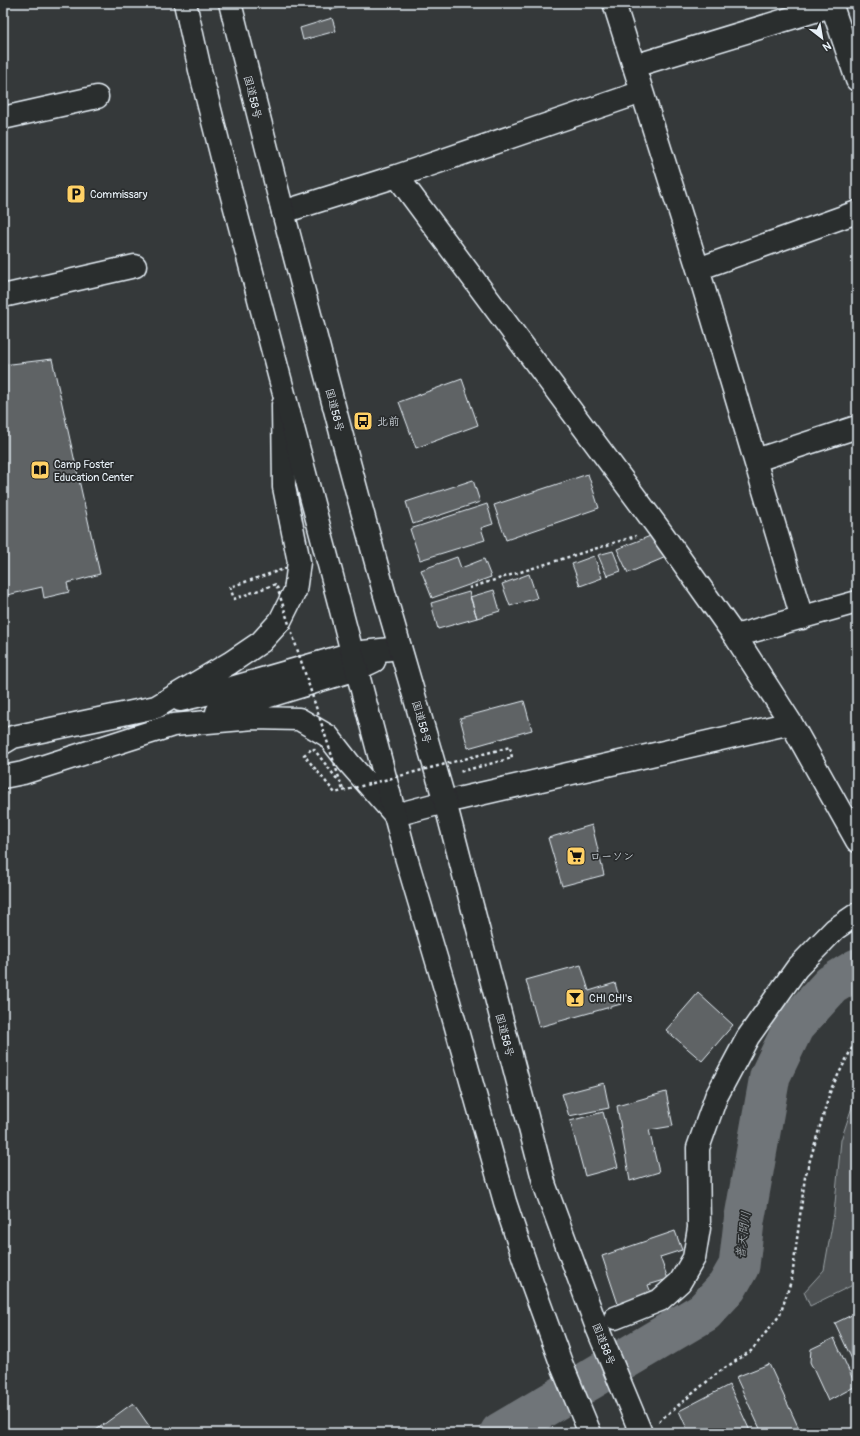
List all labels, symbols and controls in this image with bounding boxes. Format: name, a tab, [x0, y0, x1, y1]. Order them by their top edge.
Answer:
north arrow	[802, 18, 842, 58]
text: N	[820, 39, 833, 54]
street label: 国道58号	[241, 74, 264, 120]
parking icon: Commissary	[65, 183, 87, 205]
place label: Commissary	[90, 188, 148, 201]
street label: 国道58号	[322, 387, 347, 433]
bus stop icon: 北前	[352, 410, 374, 432]
place label: 北前	[377, 415, 399, 428]
place label: Camp Foster Education Center	[54, 458, 134, 484]
library icon: Camp Foster Education Center	[29, 459, 51, 481]
street label: 国道58号	[409, 699, 434, 745]
supermarket icon: ローソン	[565, 845, 587, 867]
place label: ローソン	[590, 850, 634, 863]
bar icon: CHI CHI's	[564, 987, 586, 1009]
place label: CHI CHI's	[589, 992, 632, 1005]
street label: 国道58号	[492, 1012, 517, 1058]
water label: 普天間川	[733, 1210, 754, 1260]
street label: 国道58号	[589, 1321, 618, 1367]

